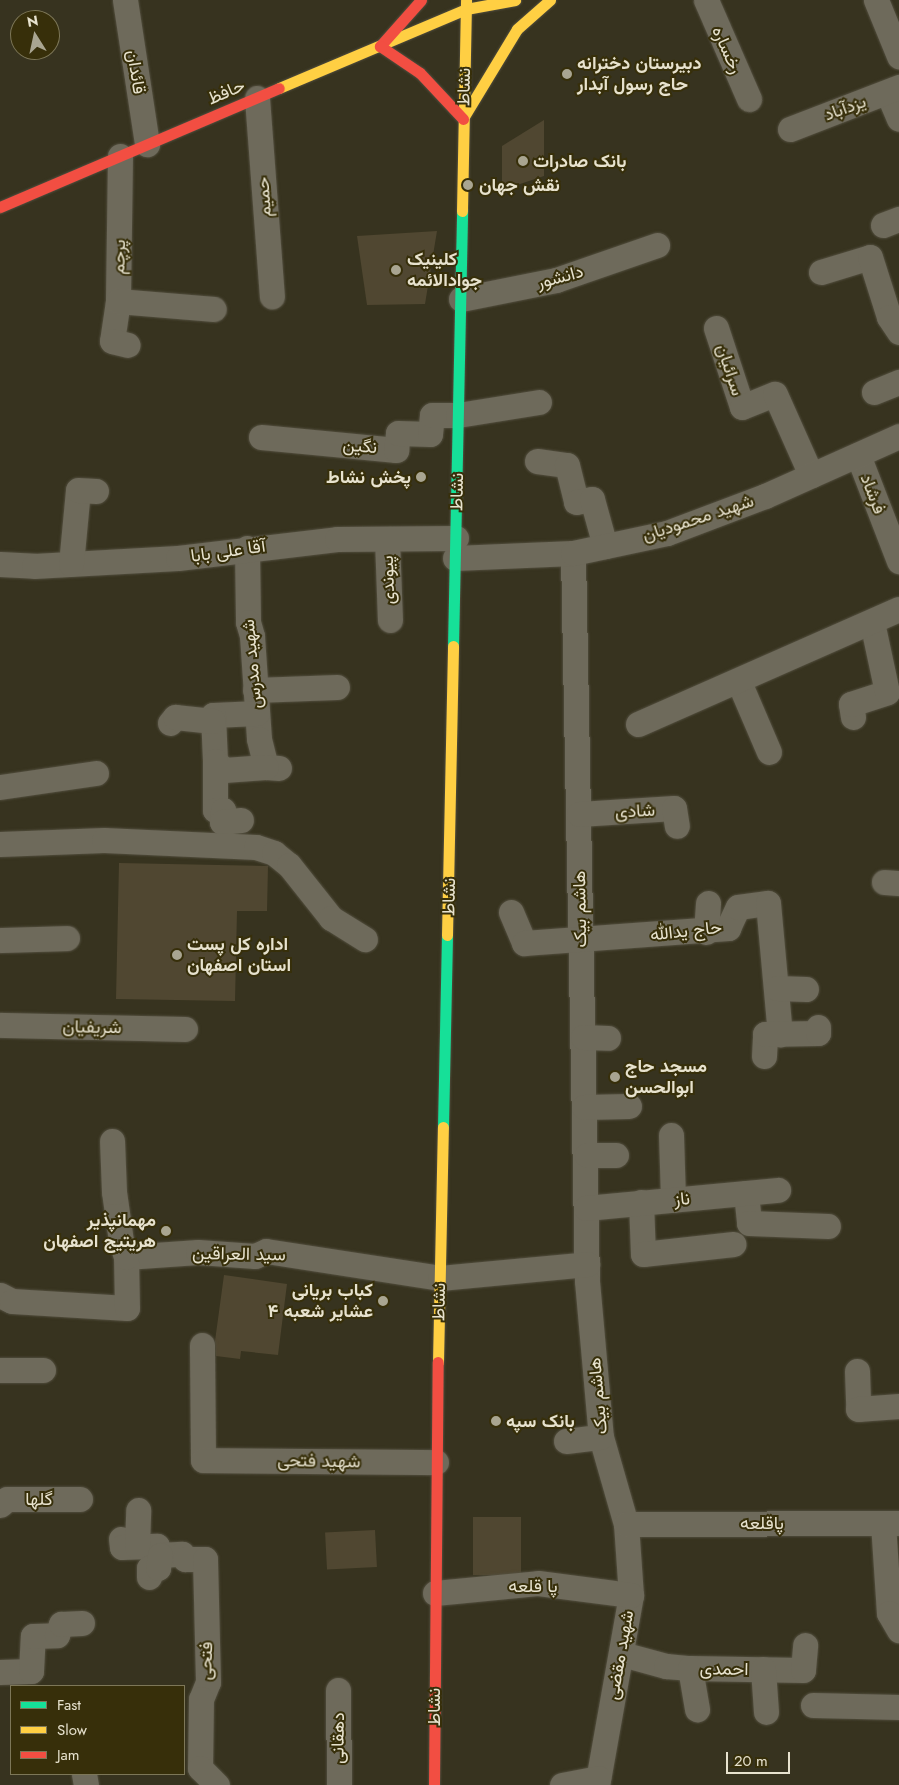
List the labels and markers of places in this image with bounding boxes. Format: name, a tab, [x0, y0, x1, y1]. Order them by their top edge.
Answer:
place label: دبیرستان دخترانه حاج رسول آبدار	[577, 53, 702, 96]
marker: دبیرستان دخترانه حاج رسول آبدار	[561, 68, 573, 80]
place label: بانک صادرات	[533, 150, 626, 172]
marker: بانک صادرات	[517, 155, 529, 167]
place label: نقش جهان	[479, 174, 560, 196]
marker: نقش جهان	[461, 178, 475, 192]
place label: کلینیک جوادالائمه	[407, 249, 482, 292]
marker: کلینیک جوادالائمه	[389, 263, 403, 277]
place label: پخش نشاط	[326, 466, 411, 488]
marker: پخش نشاط	[415, 471, 427, 483]
place label: اداره کل پست استان اصفهان	[187, 934, 291, 976]
marker: اداره کل پست استان اصفهان	[171, 949, 183, 961]
place label: مسجد حاج ابوالحسن	[625, 1056, 707, 1098]
marker: مسجد حاج ابوالحسن	[609, 1071, 621, 1083]
place label: مهمانپذیر هریتیج اصفهان	[43, 1210, 156, 1252]
marker: مهمانپذیر هریتیج اصفهان	[160, 1225, 172, 1237]
place label: کباب بریانی عشایر شعبه ۴	[268, 1280, 373, 1322]
marker: کباب بریانی عشایر شعبه ۴	[377, 1295, 389, 1307]
place label: بانک سپه	[506, 1410, 575, 1432]
marker: بانک سپه	[490, 1415, 502, 1427]

